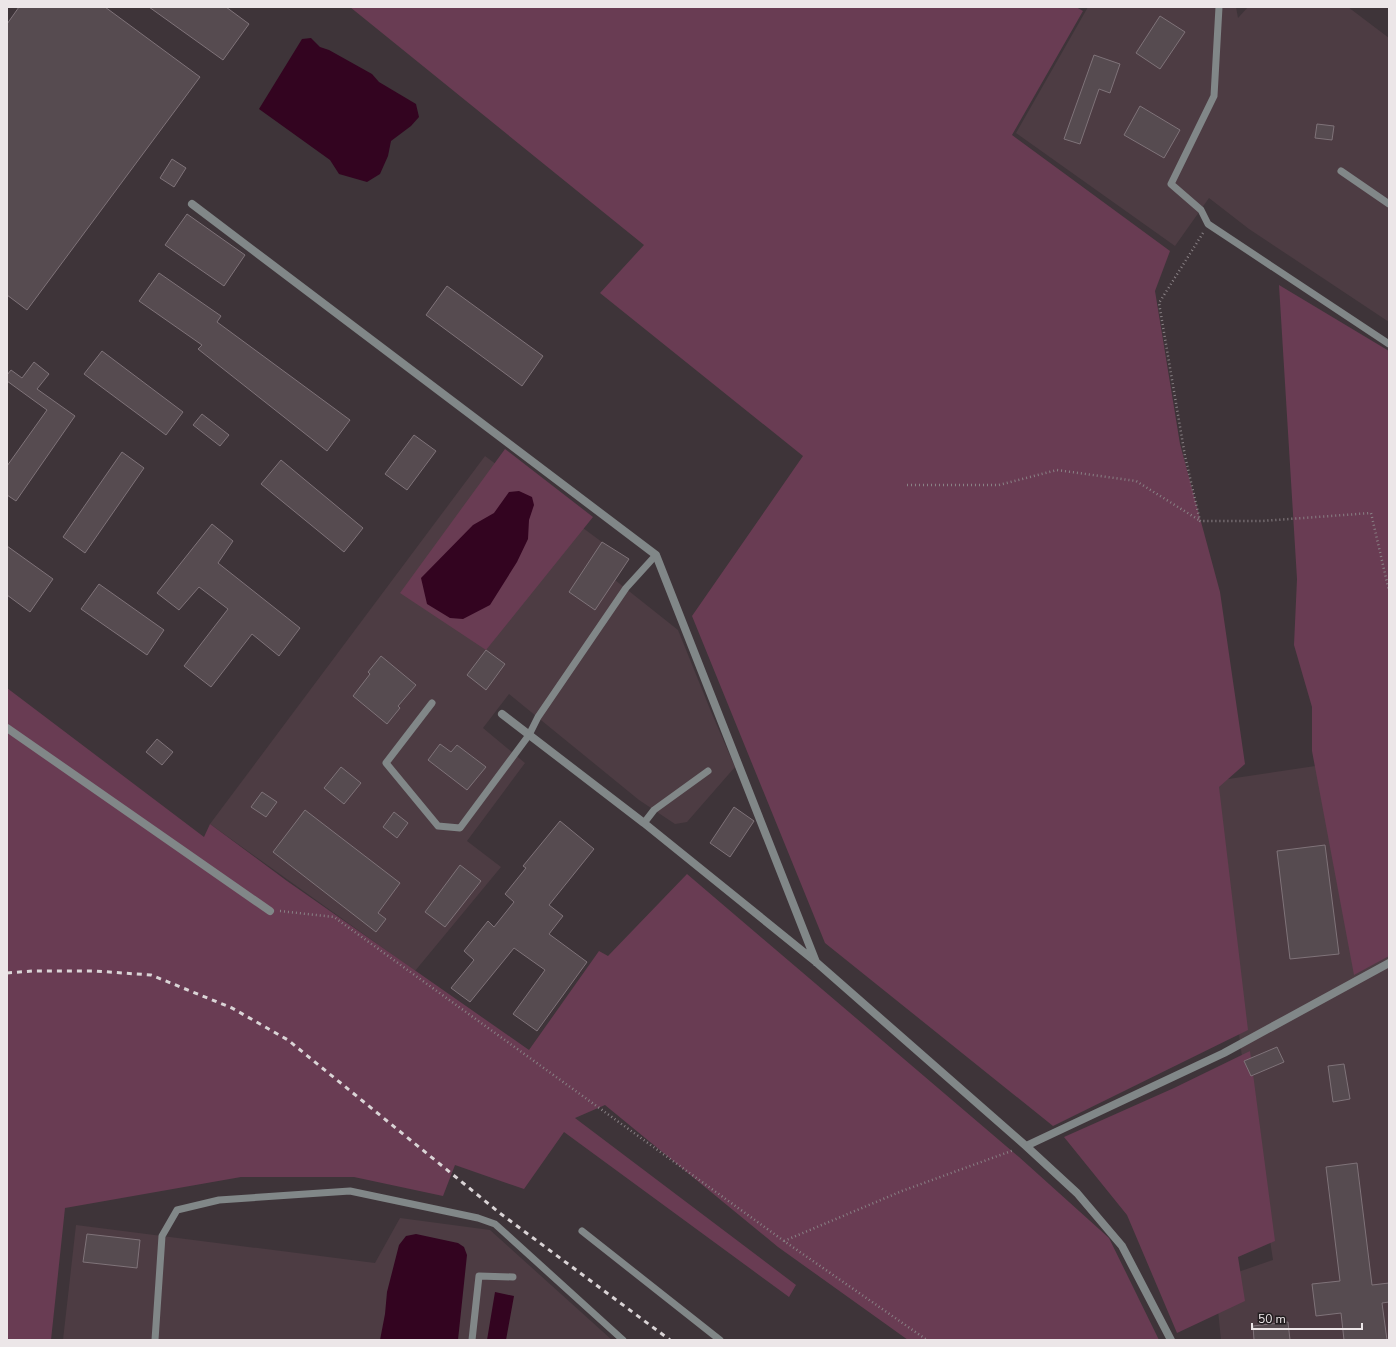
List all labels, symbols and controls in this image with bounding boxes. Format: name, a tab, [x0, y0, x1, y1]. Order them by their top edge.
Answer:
scale bar	[1252, 1305, 1362, 1331]
text: 50 m	[1258, 1311, 1286, 1327]

